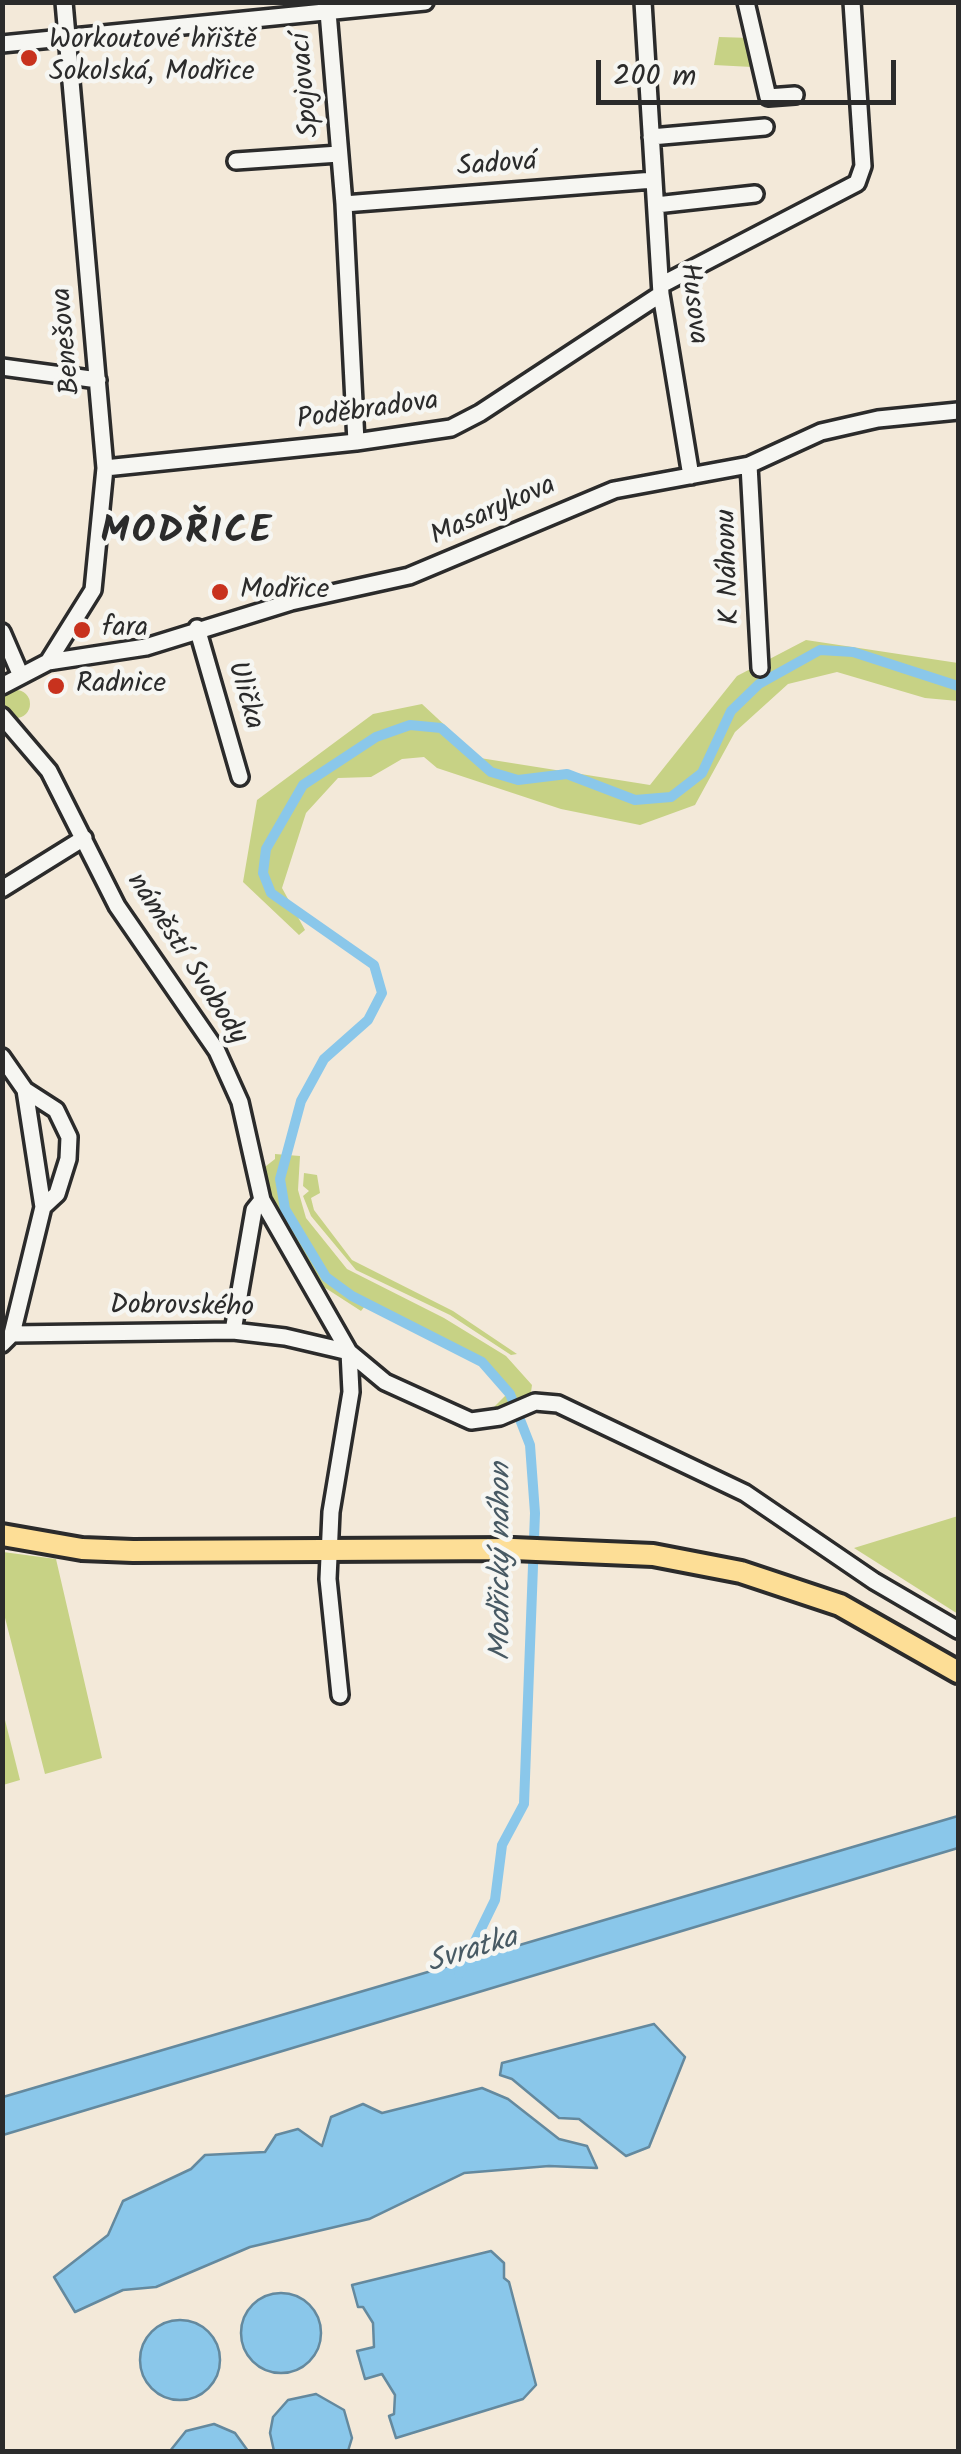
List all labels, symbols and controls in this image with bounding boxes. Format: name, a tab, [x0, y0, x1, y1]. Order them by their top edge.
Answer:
place label: Workoutové hřiště Sokolská, Modřice	[49, 25, 257, 91]
street label: Spojovací	[287, 31, 329, 139]
scale bar	[601, 40, 901, 102]
marker: Workoutové hřiště Sokolská, Modřice	[18, 47, 40, 69]
text: 200 m	[613, 53, 696, 101]
street label: Sadová	[456, 147, 538, 187]
street label: Husova	[669, 261, 713, 347]
street label: Benešova	[48, 286, 90, 396]
street label: Poděbradova	[295, 386, 441, 440]
street label: Masarykova	[426, 471, 562, 555]
street label: K Náhonu	[712, 508, 750, 626]
district label: MODŘICE	[100, 513, 274, 559]
place label: Modřice	[240, 575, 329, 609]
marker: Modřice	[209, 581, 231, 603]
place label: fara	[102, 613, 148, 647]
marker: fara	[71, 619, 93, 641]
street label: Ulička	[217, 658, 269, 734]
place label: Radnice	[76, 669, 166, 703]
marker: Radnice	[45, 675, 67, 697]
street label: náměstí Svobody	[117, 868, 253, 1052]
street label: Dobrovského	[110, 1291, 254, 1327]
water label: Modřický náhon	[486, 1463, 522, 1661]
water label: Svratka	[424, 1922, 522, 1984]

